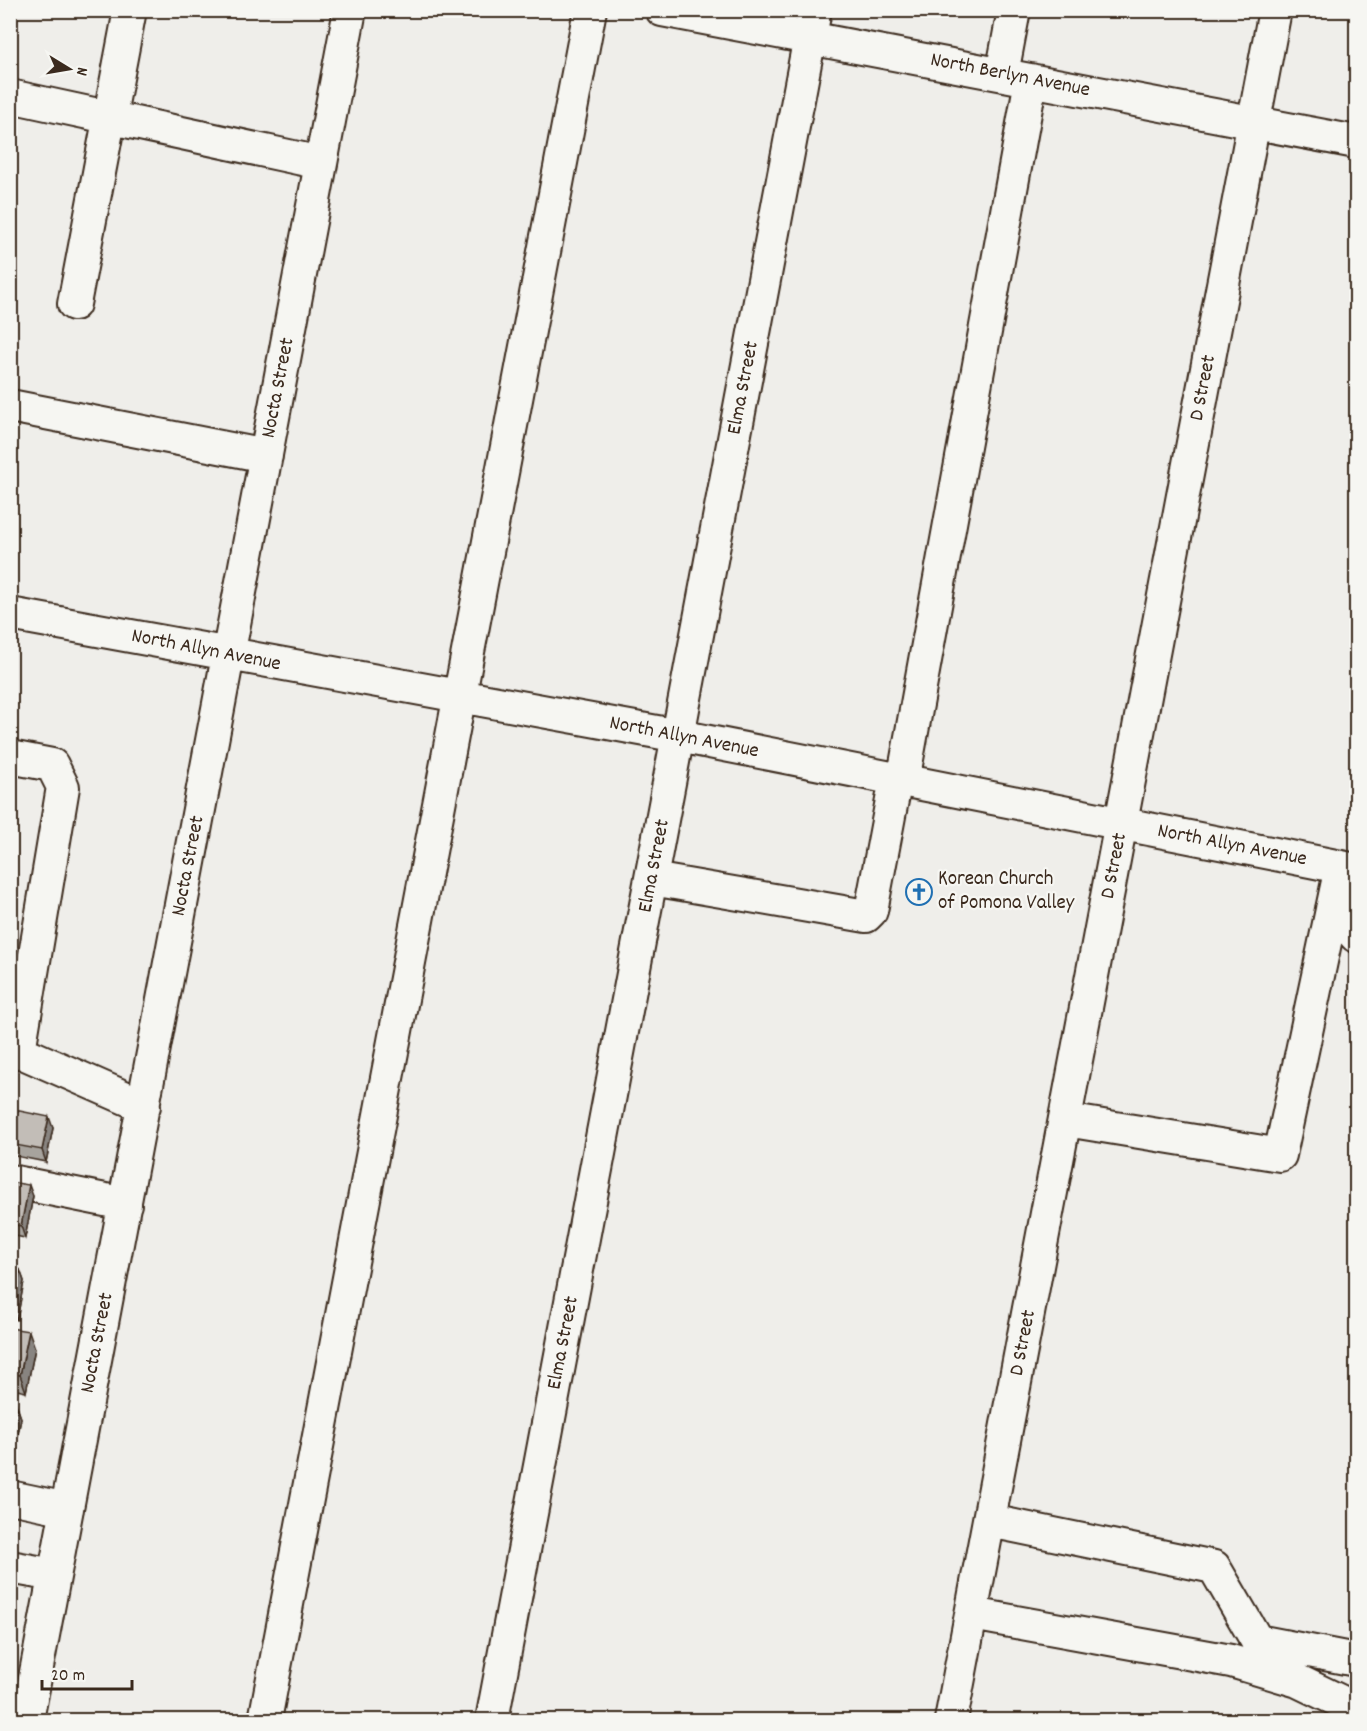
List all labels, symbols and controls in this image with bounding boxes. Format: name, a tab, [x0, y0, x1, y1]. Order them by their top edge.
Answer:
north arrow	[39, 39, 99, 99]
street label: North Berlyn Avenue	[928, 46, 1092, 106]
text: N	[69, 65, 93, 78]
street label: Nocta Street	[255, 335, 303, 441]
street label: Elma Street	[720, 338, 768, 437]
street label: D Street	[1183, 352, 1225, 424]
street label: North Allyn Avenue	[129, 622, 283, 680]
street label: North Allyn Avenue	[607, 709, 761, 767]
street label: Nocta Street	[165, 813, 213, 919]
street label: Elma Street	[631, 816, 679, 915]
street label: North Allyn Avenue	[1155, 817, 1309, 875]
street label: D Street	[1094, 830, 1136, 902]
place label: Korean Church of Pomona Valley	[938, 865, 1075, 919]
church icon: Korean Church of Pomona Valley	[904, 877, 934, 907]
street label: Nocta Street	[74, 1290, 122, 1396]
street label: Elma Street	[540, 1293, 588, 1392]
street label: D Street	[1003, 1307, 1045, 1379]
scale bar	[42, 1653, 132, 1691]
text: 20 m	[51, 1664, 85, 1689]

